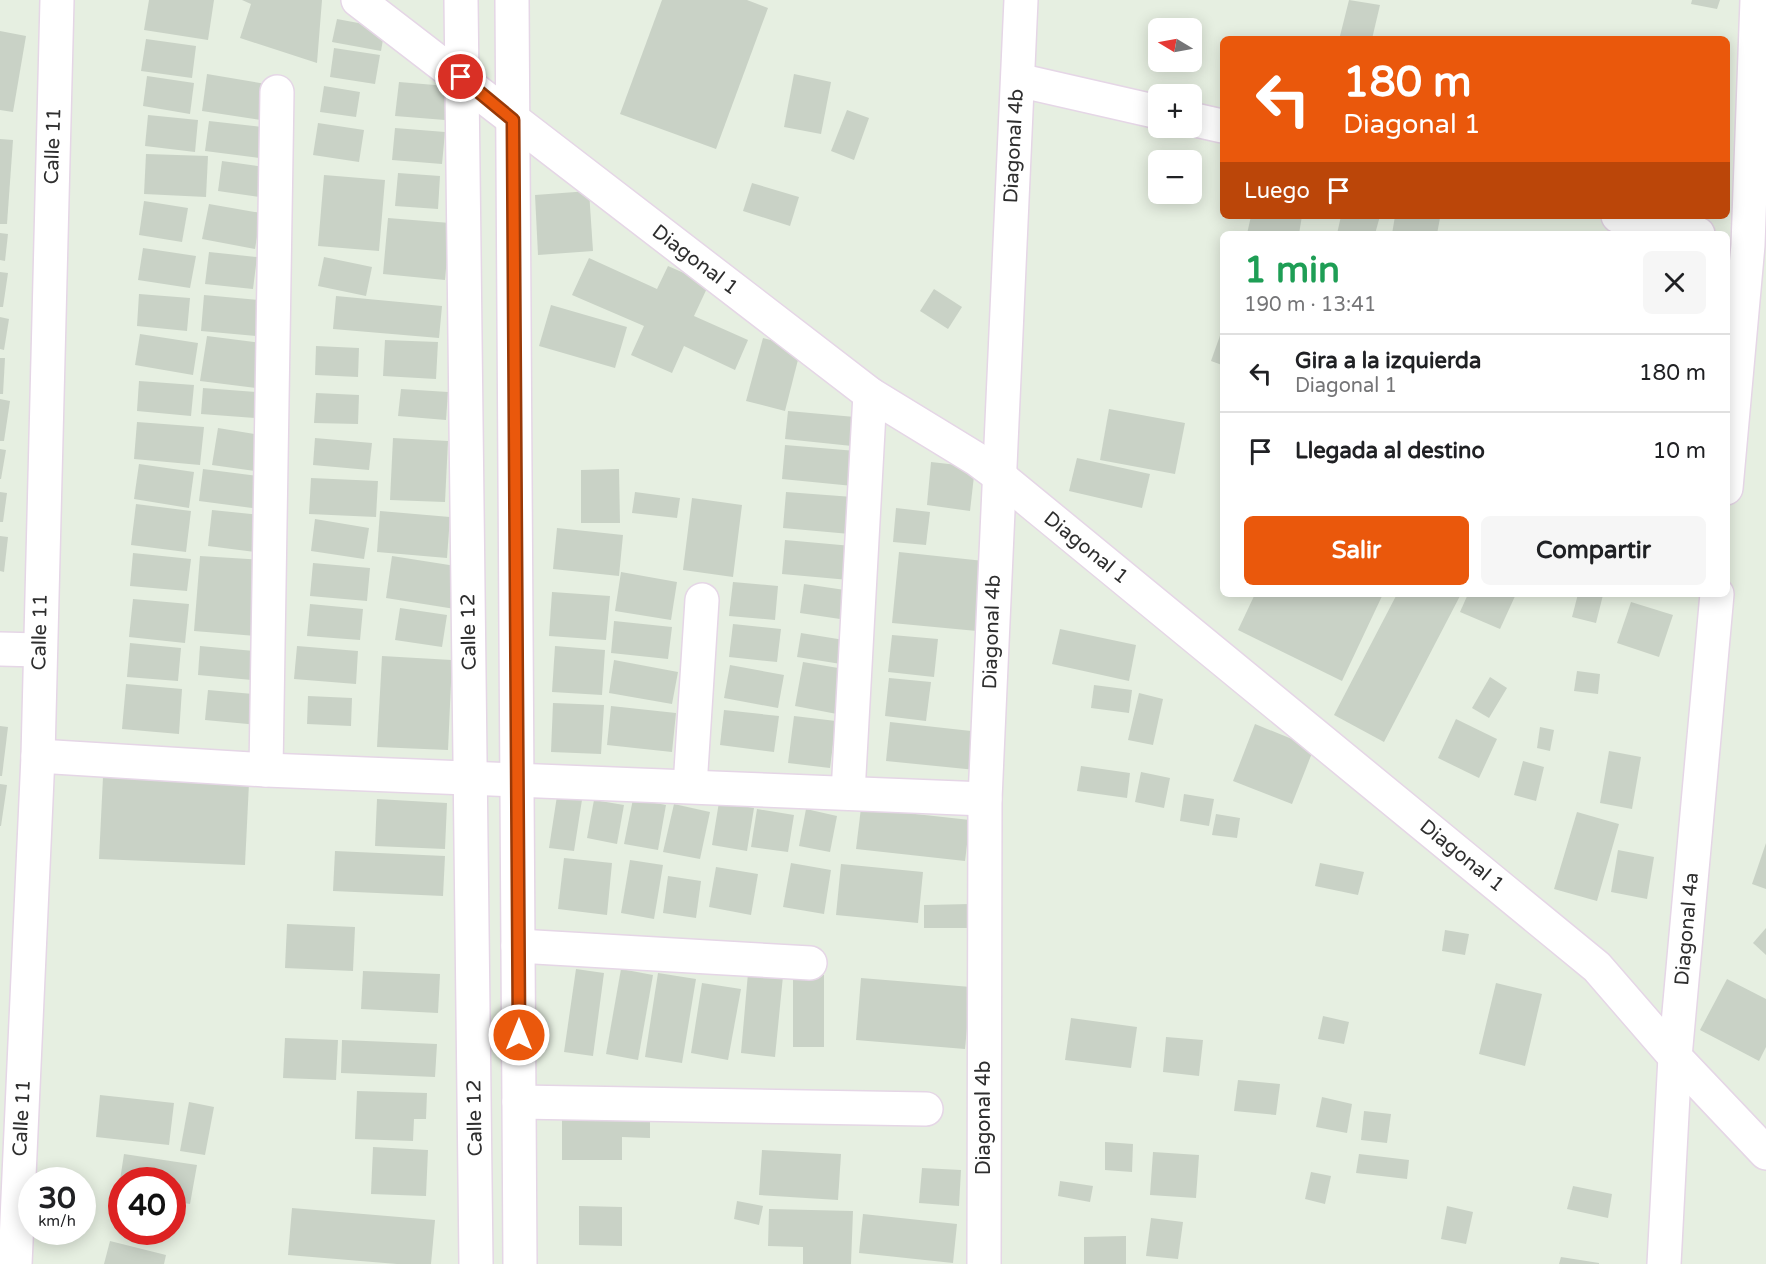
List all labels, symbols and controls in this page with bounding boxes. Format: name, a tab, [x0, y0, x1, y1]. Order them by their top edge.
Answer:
north arrow	[1148, 18, 1202, 72]
map controls	[1148, 18, 1202, 204]
pin	[435, 51, 486, 102]
text: 180 m	[1343, 57, 1472, 108]
icon: arrive	[444, 60, 477, 93]
icon: left	[1244, 60, 1322, 138]
button: +	[1148, 84, 1202, 138]
street label: Diagonal 4b	[999, 88, 1029, 204]
street label: Calle 11	[40, 107, 66, 185]
text: Diagonal 1	[1343, 108, 1481, 141]
button: −	[1148, 150, 1202, 204]
icon: arrive	[1322, 174, 1355, 207]
text: Luego	[1244, 178, 1310, 204]
street label: Diagonal 1	[647, 220, 743, 300]
text: 1 min	[1244, 249, 1340, 292]
button: close	[1643, 251, 1706, 314]
text: 190 m · 13:41	[1244, 293, 1376, 317]
text: Gira a la izquierda	[1295, 348, 1481, 374]
icon: left	[1244, 357, 1277, 390]
text: 180 m	[1639, 360, 1706, 386]
text: Diagonal 1	[1295, 374, 1397, 398]
icon: arrive	[1244, 435, 1277, 468]
text: Llegada al destino	[1295, 438, 1485, 464]
text: 10 m	[1652, 438, 1706, 464]
street label: Diagonal 1	[1039, 507, 1133, 589]
button: Salir	[1244, 516, 1469, 585]
button: Compartir	[1481, 516, 1706, 585]
street label: Diagonal 4b	[978, 574, 1006, 690]
street label: Calle 11	[27, 593, 53, 671]
street label: Calle 12	[456, 593, 482, 671]
street label: Diagonal 1	[1415, 815, 1509, 897]
street label: Diagonal 4a	[1670, 872, 1704, 986]
position arrow	[487, 1003, 551, 1067]
street label: Diagonal 4b	[972, 1061, 996, 1175]
street label: Calle 11	[8, 1079, 36, 1157]
street label: Calle 12	[462, 1079, 488, 1157]
speed limit sign: 40	[108, 1167, 186, 1245]
text: 30	[38, 1180, 76, 1217]
text: km/h	[38, 1212, 76, 1230]

